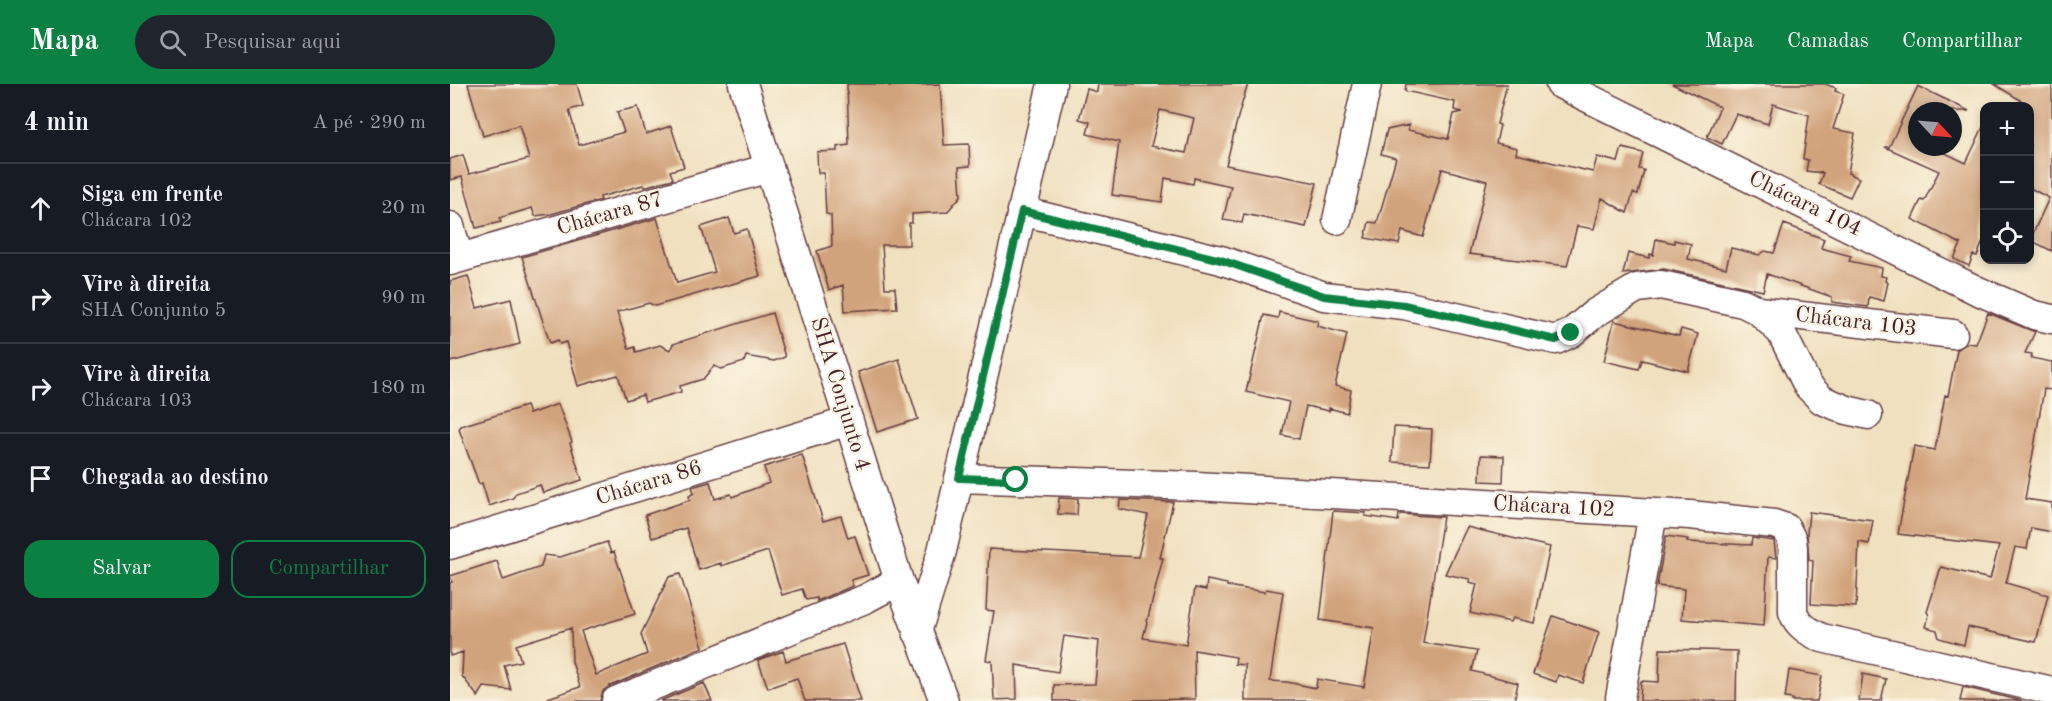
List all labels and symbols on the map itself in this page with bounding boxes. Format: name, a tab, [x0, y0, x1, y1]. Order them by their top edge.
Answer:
north arrow	[1908, 102, 1962, 156]
street label: Chácara 104	[1745, 167, 1865, 241]
street label: Chácara 87	[554, 188, 666, 240]
street label: Chácara 103	[1794, 304, 1918, 340]
street label: SHA Conjunto 4	[806, 314, 874, 474]
route end	[1557, 319, 1583, 345]
street label: Chácara 86	[593, 456, 705, 510]
route start	[1002, 466, 1028, 492]
street label: Chácara 102	[1492, 493, 1616, 521]

